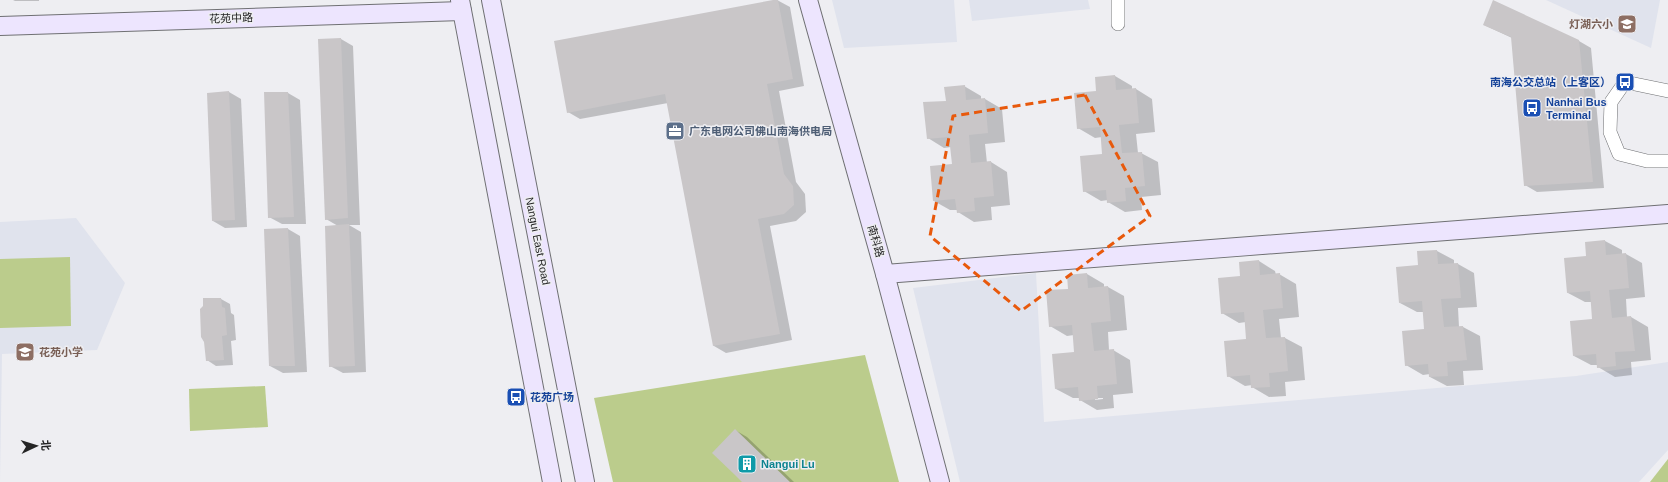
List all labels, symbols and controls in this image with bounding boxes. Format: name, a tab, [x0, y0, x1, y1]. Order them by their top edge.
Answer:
street label: 花苑中路	[209, 11, 253, 25]
school or university icon: 灯湖六小	[1616, 13, 1638, 35]
place label: 灯湖六小	[1569, 18, 1613, 30]
bus stop icon: 南海公交总站（上客区）	[1614, 71, 1636, 93]
place label: 南海公交总站（上客区）	[1490, 76, 1611, 88]
place label: Nanhai Bus Terminal	[1546, 96, 1607, 121]
bus stop icon: Nanhai Bus Terminal	[1521, 97, 1543, 119]
office icon: 广东电网公司佛山南海供电局	[664, 120, 686, 142]
place label: 广东电网公司佛山南海供电局	[689, 125, 832, 137]
street label: Nangui East Road	[524, 196, 552, 286]
street label: 南科路	[866, 223, 886, 259]
school or university icon: 花苑小学	[14, 341, 36, 363]
place label: 花苑小学	[39, 346, 83, 358]
bus stop icon: 花苑广场	[505, 386, 527, 408]
place label: 花苑广场	[530, 391, 574, 403]
north arrow	[16, 426, 56, 466]
text: 北	[40, 439, 52, 451]
building icon: Nangui Lu	[736, 453, 758, 475]
place label: Nangui Lu	[761, 458, 815, 470]

